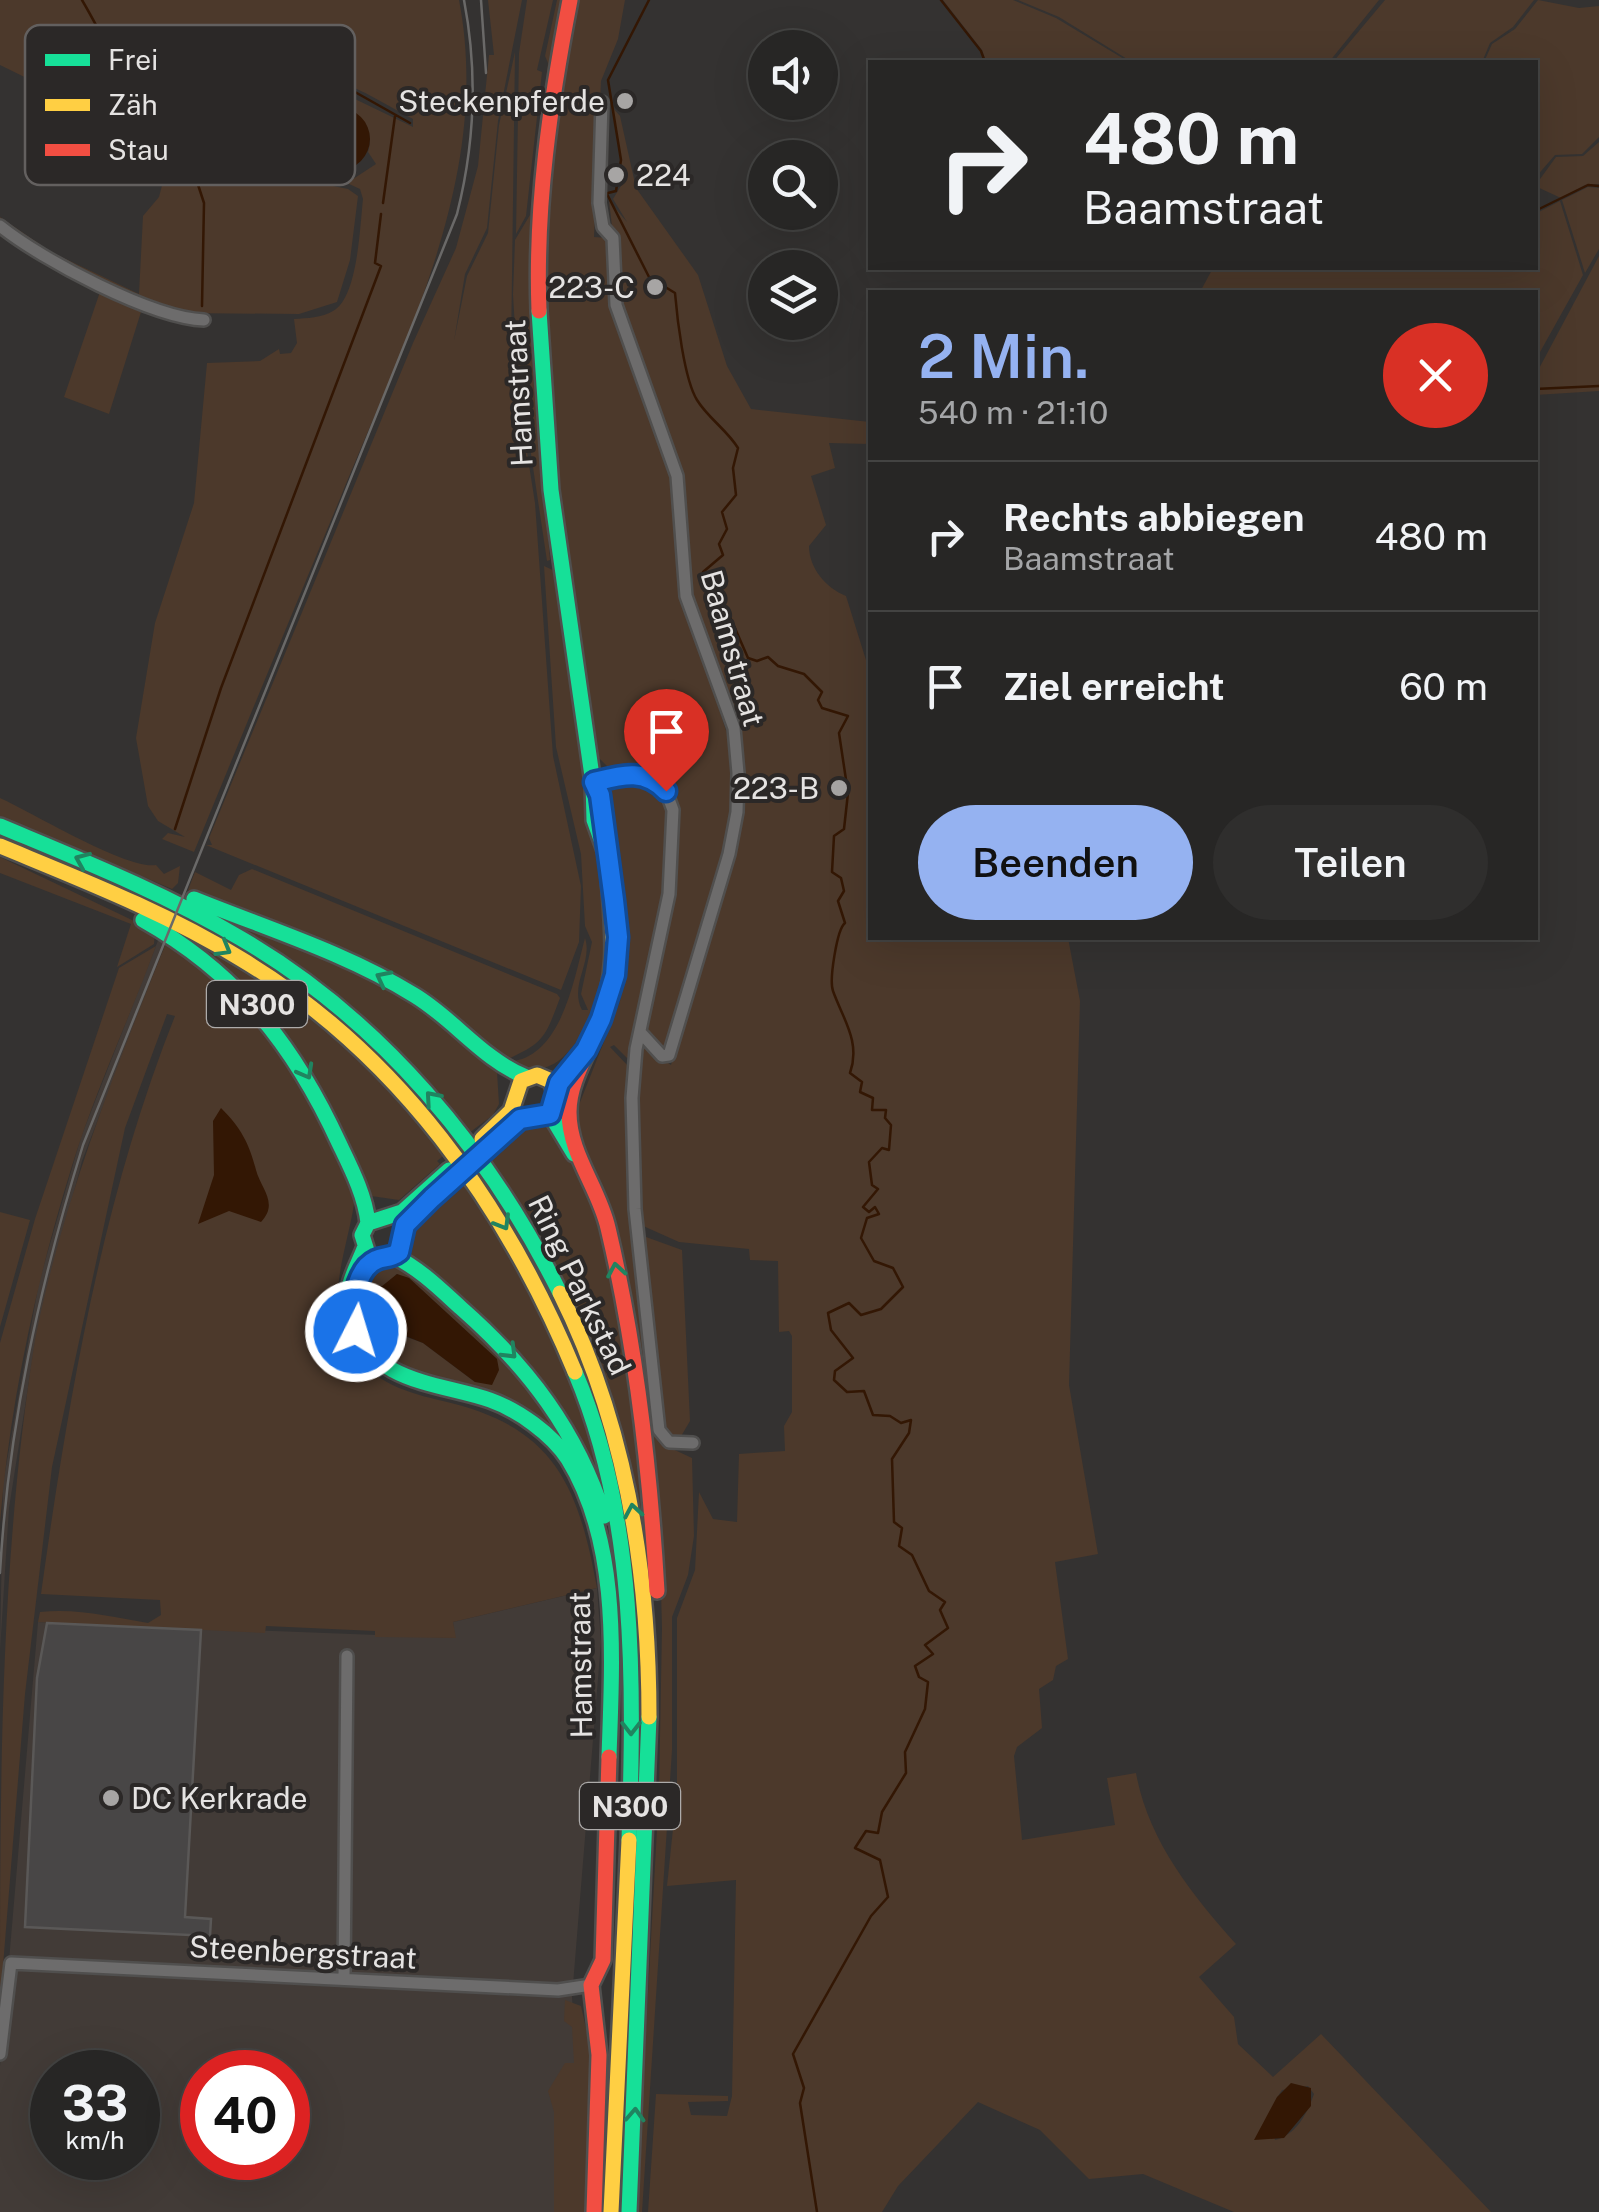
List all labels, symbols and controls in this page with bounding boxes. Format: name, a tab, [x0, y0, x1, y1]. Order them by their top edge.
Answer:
legend	[25, 25, 355, 185]
map controls	[748, 30, 838, 340]
button: sound	[748, 30, 838, 120]
text: Frei	[108, 43, 158, 76]
place label: Steckenpferde	[398, 83, 605, 119]
text: Zäh	[108, 88, 158, 121]
marker: Steckenpferde	[614, 90, 636, 112]
text: 480 m	[1083, 97, 1299, 180]
icon: right	[918, 100, 1048, 230]
text: Stau	[108, 133, 169, 166]
button: search	[748, 140, 838, 230]
place label: 224	[636, 157, 691, 193]
marker: 224	[605, 164, 627, 186]
text: Baamstraat	[1083, 181, 1324, 234]
button: layers	[748, 250, 838, 340]
place label: 223-C	[548, 269, 635, 305]
marker: 223-C	[644, 276, 666, 298]
street label: Hamstraat	[496, 319, 540, 467]
text: 2 Min.	[918, 321, 1089, 392]
button: close	[1383, 323, 1488, 428]
text: 540 m · 21:10	[918, 394, 1108, 431]
text: Rechts abbiegen	[1003, 495, 1305, 540]
icon: right	[918, 509, 973, 564]
text: 480 m	[1374, 514, 1488, 559]
text: Baamstraat	[1003, 540, 1175, 577]
street label: Baamstraat	[694, 566, 772, 730]
icon: arrive	[918, 659, 973, 714]
text: Ziel erreicht	[1003, 664, 1225, 709]
text: 60 m	[1399, 664, 1488, 709]
pin	[624, 689, 709, 792]
icon: arrive	[639, 704, 694, 759]
place label: 223-B	[733, 770, 819, 806]
marker: 223-B	[828, 777, 850, 799]
button: Beenden	[918, 805, 1193, 920]
button: Teilen	[1213, 805, 1488, 920]
one-way arrow	[74, 852, 92, 872]
one-way arrow	[213, 937, 231, 956]
one-way arrow	[376, 971, 394, 990]
road number: N300	[207, 981, 307, 1027]
one-way arrow	[294, 1062, 313, 1080]
one-way arrow	[425, 1092, 443, 1110]
street label: Ring Parkstad	[521, 1189, 639, 1381]
one-way arrow	[491, 1212, 510, 1230]
one-way arrow	[606, 1262, 627, 1278]
position arrow	[304, 1279, 408, 1383]
one-way arrow	[499, 1340, 517, 1358]
one-way arrow	[623, 1503, 644, 1519]
street label: Hamstraat	[561, 1591, 599, 1739]
one-way arrow	[621, 1720, 642, 1736]
place label: DC Kerkrade	[131, 1780, 308, 1816]
road number: N300	[580, 1783, 680, 1829]
marker: DC Kerkrade	[100, 1787, 122, 1809]
street label: Steenbergstraat	[188, 1928, 418, 1976]
speed limit sign: 40	[180, 2050, 310, 2180]
text: 33	[62, 2073, 128, 2132]
one-way arrow	[624, 2106, 645, 2122]
text: km/h	[66, 2125, 124, 2155]

